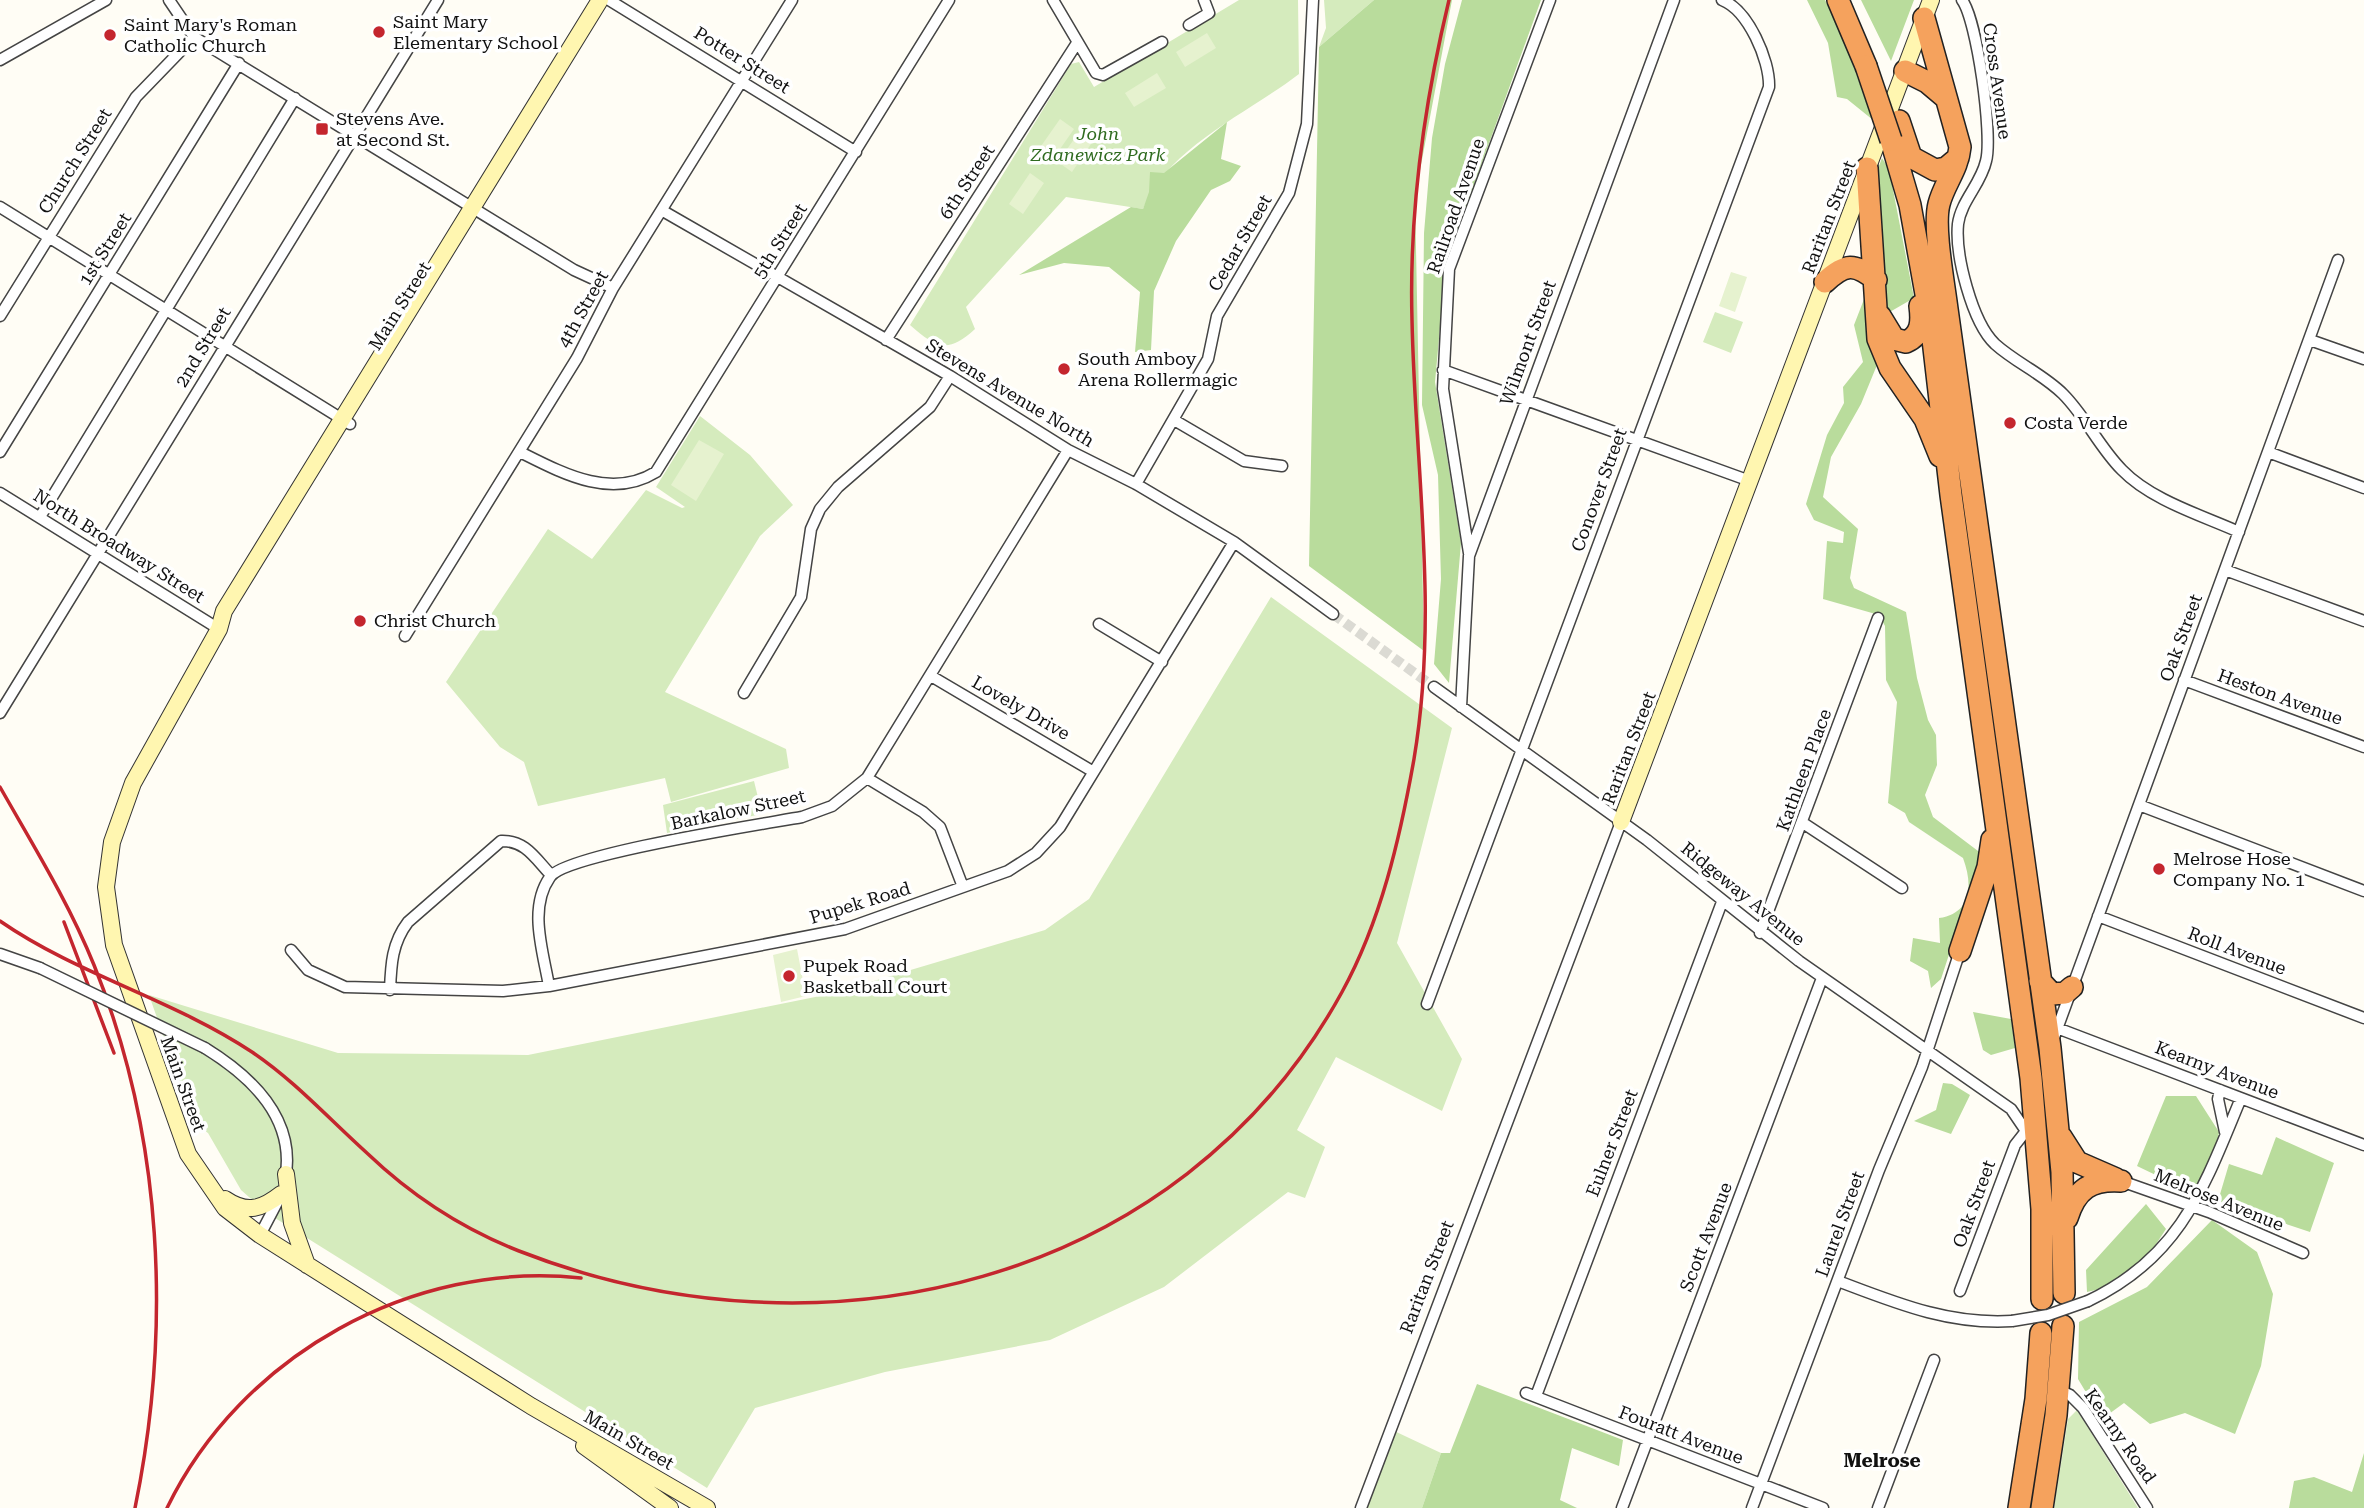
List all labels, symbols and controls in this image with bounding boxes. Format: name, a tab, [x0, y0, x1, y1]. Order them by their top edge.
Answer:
place label: Saint Mary Elementary School	[393, 11, 558, 53]
place label: Saint Mary's Roman Catholic Church	[124, 14, 298, 56]
street label: Cross Avenue	[1979, 21, 2016, 141]
street label: Potter Street	[690, 22, 794, 98]
marker: Saint Mary Elementary School	[371, 24, 387, 40]
marker: Saint Mary's Roman Catholic Church	[102, 27, 118, 43]
street label: Church Street	[34, 104, 116, 217]
place label: Stevens Ave. at Second St.	[336, 108, 450, 150]
marker: Stevens Ave. at Second St.	[314, 121, 330, 137]
park label: John Zdanewicz Park	[1030, 123, 1165, 165]
street label: Railroad Avenue	[1423, 135, 1489, 276]
street label: 6th Street	[935, 140, 999, 223]
street label: Raritan Street	[1797, 157, 1860, 276]
street label: Cedar Street	[1204, 191, 1276, 295]
street label: 5th Street	[748, 199, 811, 282]
street label: 1st Street	[74, 208, 135, 289]
street label: Main Street	[364, 257, 435, 354]
street label: 4th Street	[553, 266, 612, 351]
street label: Wilmont Street	[1495, 277, 1560, 408]
street label: 2nd Street	[171, 303, 235, 390]
street label: Stevens Avenue North	[922, 334, 1098, 451]
place label: South Amboy Arena Rollermagic	[1078, 348, 1238, 390]
marker: South Amboy Arena Rollermagic	[1056, 361, 1072, 377]
place label: Costa Verde	[2024, 412, 2128, 433]
marker: Costa Verde	[2002, 415, 2018, 431]
street label: Conover Street	[1566, 425, 1631, 554]
street label: North Broadway Street	[30, 484, 209, 607]
street label: Oak Street	[2155, 591, 2206, 684]
place label: Christ Church	[374, 610, 496, 631]
marker: Christ Church	[352, 613, 368, 629]
street label: Heston Avenue	[2215, 664, 2346, 729]
street label: Lovely Drive	[969, 671, 1074, 744]
street label: Raritan Street	[1597, 688, 1660, 807]
street label: Kathleen Place	[1772, 706, 1835, 834]
street label: Barkalow Street	[669, 785, 807, 834]
street label: Ridgeway Avenue	[1677, 837, 1809, 950]
place label: Melrose Hose Company No. 1	[2173, 848, 2305, 890]
marker: Melrose Hose Company No. 1	[2151, 861, 2167, 877]
street label: Pupek Road	[807, 877, 913, 928]
street label: Roll Avenue	[2185, 922, 2289, 979]
place label: Pupek Road Basketball Court	[803, 955, 948, 997]
marker: Pupek Road Basketball Court	[781, 968, 797, 984]
street label: Main Street	[156, 1033, 211, 1135]
street label: Kearny Avenue	[2152, 1036, 2282, 1103]
street label: Eulner Street	[1581, 1086, 1642, 1199]
street label: Oak Street	[1948, 1157, 1999, 1250]
street label: Melrose Avenue	[2151, 1164, 2287, 1235]
street label: Laurel Street	[1811, 1168, 1868, 1280]
street label: Scott Avenue	[1675, 1179, 1736, 1294]
street label: Raritan Street	[1395, 1217, 1458, 1336]
street label: Kearny Road	[2080, 1384, 2161, 1487]
street label: Fouratt Avenue	[1616, 1401, 1747, 1468]
street label: Main Street	[581, 1405, 678, 1474]
district label: Melrose	[1843, 1449, 1921, 1472]

